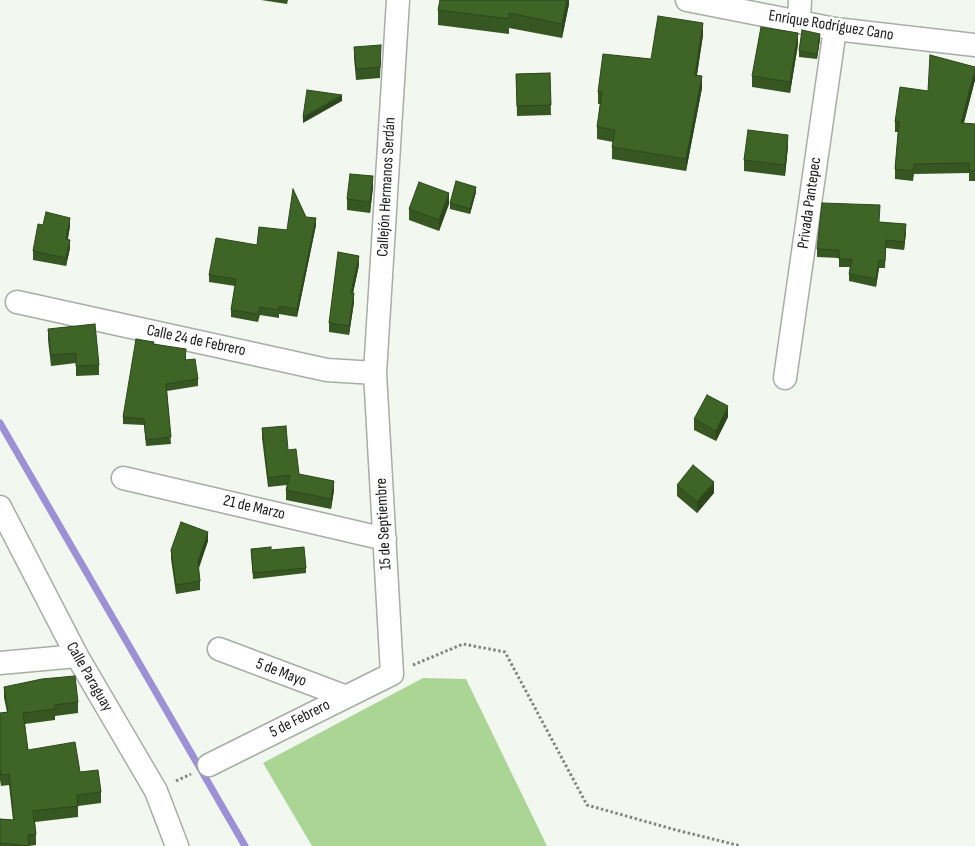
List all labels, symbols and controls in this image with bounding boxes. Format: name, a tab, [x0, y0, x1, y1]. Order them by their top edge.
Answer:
street label: Enrique Rodríguez Cano	[767, 7, 895, 45]
street label: Callejón Hermanos Serdán	[374, 117, 400, 257]
street label: Privada Pantepec	[794, 156, 826, 250]
street label: Calle 24 de Febrero	[145, 321, 247, 361]
street label: 15 de Septiembre	[372, 478, 396, 570]
street label: 21 de Marzo	[221, 492, 287, 524]
street label: Calle Paraguay	[61, 639, 117, 715]
street label: 5 de Mayo	[253, 655, 309, 691]
street label: 5 de Febrero	[267, 696, 333, 742]

